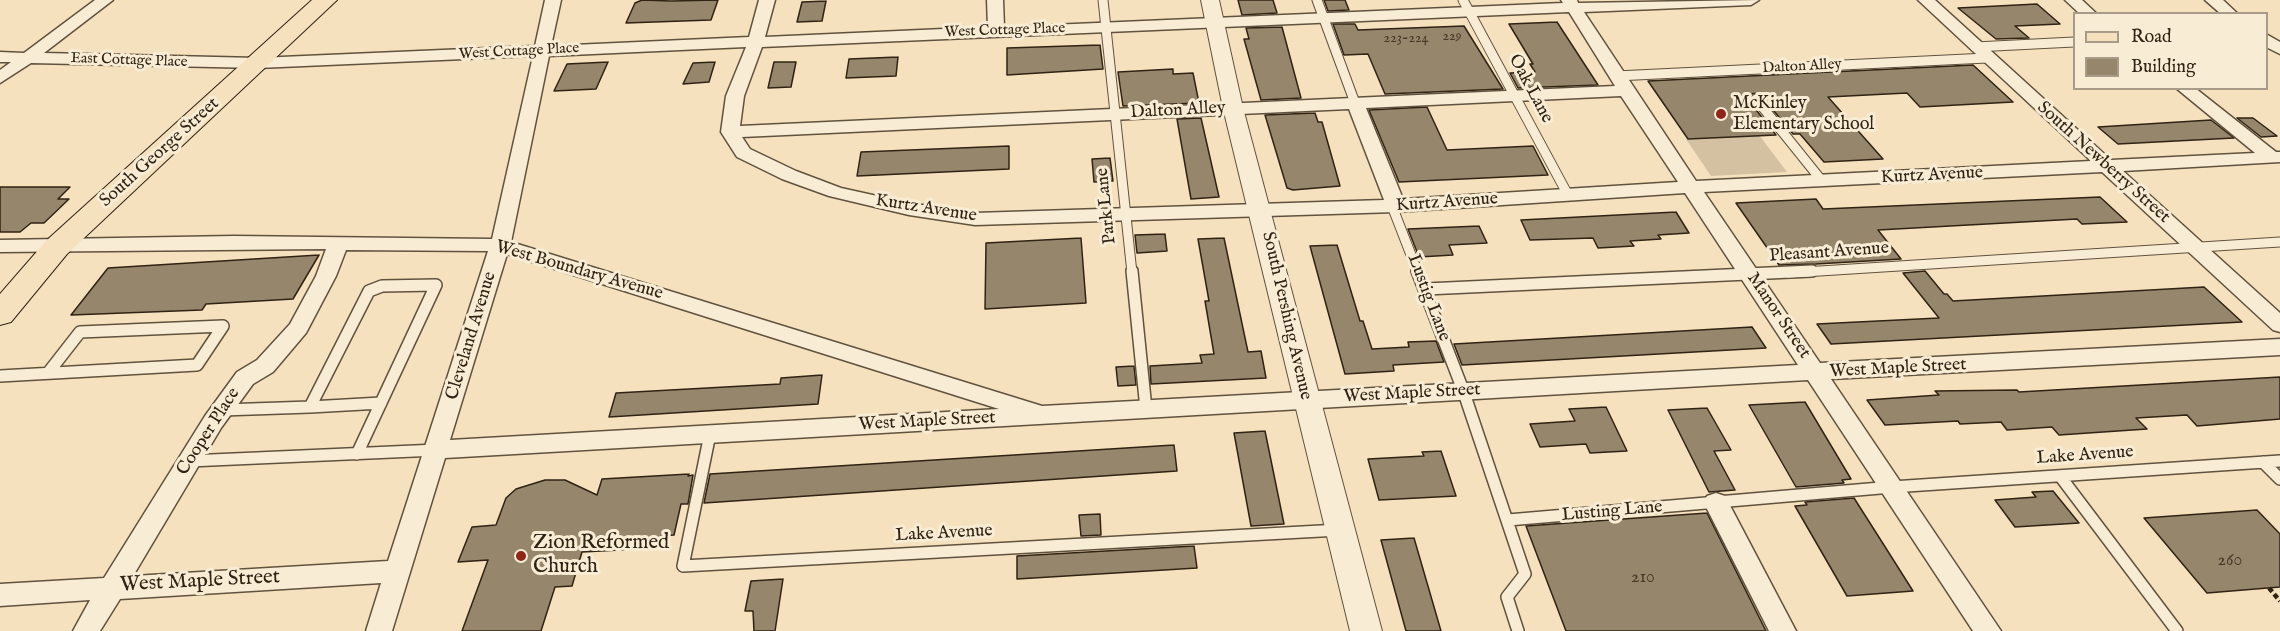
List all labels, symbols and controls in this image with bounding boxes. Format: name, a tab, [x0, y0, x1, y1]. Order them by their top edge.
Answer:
legend	[2073, 12, 2268, 90]
street label: West Cottage Place	[944, 20, 1066, 42]
text: Road	[2131, 26, 2172, 49]
house number: 229	[1442, 29, 1462, 45]
house number: 223-224	[1384, 31, 1428, 47]
street label: West Cottage Place	[458, 40, 580, 64]
street label: East Cottage Place	[70, 50, 188, 72]
street label: Oak Lane	[1503, 51, 1557, 127]
street label: Dalton Alley	[1762, 56, 1842, 78]
text: Building	[2131, 56, 2196, 79]
place label: McKinley Elementary School	[1733, 93, 1874, 136]
street label: South George Street	[96, 94, 224, 212]
street label: Dalton Alley	[1130, 98, 1226, 124]
street label: South Newberry Street	[2032, 98, 2174, 228]
marker: McKinley Elementary School	[1714, 107, 1728, 121]
street label: Kurtz Avenue	[1880, 163, 1984, 189]
street label: Park Lane	[1092, 167, 1122, 245]
street label: Kurtz Avenue	[1395, 189, 1499, 217]
street label: Kurtz Avenue	[874, 190, 978, 228]
street label: South Pershing Avenue	[1256, 230, 1316, 402]
street label: West Boundary Avenue	[493, 237, 665, 305]
street label: Pleasant Avenue	[1768, 238, 1890, 268]
street label: Lustig Lane	[1402, 251, 1454, 345]
street label: Cleveland Avenue	[442, 269, 502, 403]
street label: Manor Street	[1741, 269, 1815, 363]
street label: West Maple Street	[1829, 355, 1967, 383]
street label: West Maple Street	[1343, 380, 1481, 408]
street label: Cooper Place	[173, 384, 245, 480]
street label: West Maple Street	[858, 408, 996, 436]
street label: Lake Avenue	[2036, 442, 2134, 470]
street label: Lusting Lane	[1561, 497, 1663, 527]
street label: Lake Avenue	[895, 521, 993, 547]
place label: Zion Reformed Church	[533, 531, 669, 581]
marker: Zion Reformed Church	[514, 549, 528, 563]
house number: 260	[2218, 550, 2242, 572]
street label: West Maple Street	[119, 565, 281, 599]
house number: 210	[1631, 567, 1655, 589]

